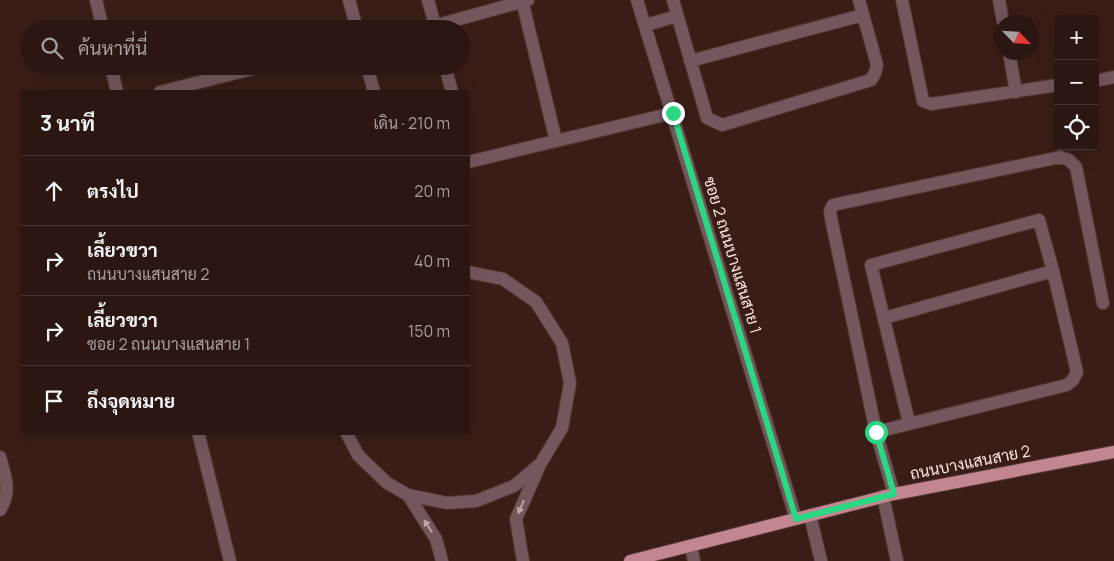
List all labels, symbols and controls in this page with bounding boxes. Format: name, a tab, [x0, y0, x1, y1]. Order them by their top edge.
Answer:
north arrow	[994, 15, 1039, 60]
map controls	[1054, 15, 1099, 150]
button: +	[1054, 15, 1099, 60]
search box	[20, 20, 470, 75]
icon: search	[38, 34, 66, 62]
text: ค้นหาที่นี่	[78, 35, 147, 61]
button: −	[1054, 60, 1099, 105]
route end	[662, 102, 685, 125]
button: locate	[1054, 105, 1099, 150]
text: 3 นาที	[40, 109, 95, 137]
text: เดิน · 210 m	[373, 112, 450, 134]
street label: ซอย 2 ถนนบางแสนสาย 1	[699, 174, 767, 336]
icon: ahead	[40, 177, 68, 205]
text: ตรงไป	[87, 178, 139, 204]
text: 20 m	[414, 180, 450, 202]
text: เลี้ยวขวา	[87, 237, 158, 263]
icon: right	[40, 247, 68, 275]
text: 40 m	[414, 250, 450, 272]
text: ถนนบางแสนสาย 2	[87, 263, 209, 285]
text: เลี้ยวขวา	[87, 307, 158, 333]
icon: right	[40, 317, 68, 345]
text: 150 m	[408, 320, 450, 342]
text: ซอย 2 ถนนบางแสนสาย 1	[87, 333, 250, 355]
icon: arrive	[40, 387, 68, 415]
text: ถึงจุดหมาย	[87, 388, 175, 414]
route start	[865, 421, 888, 444]
street label: ถนนบางแสนสาย 2	[908, 440, 1032, 484]
one-way arrow	[517, 500, 525, 514]
one-way arrow	[423, 520, 433, 533]

